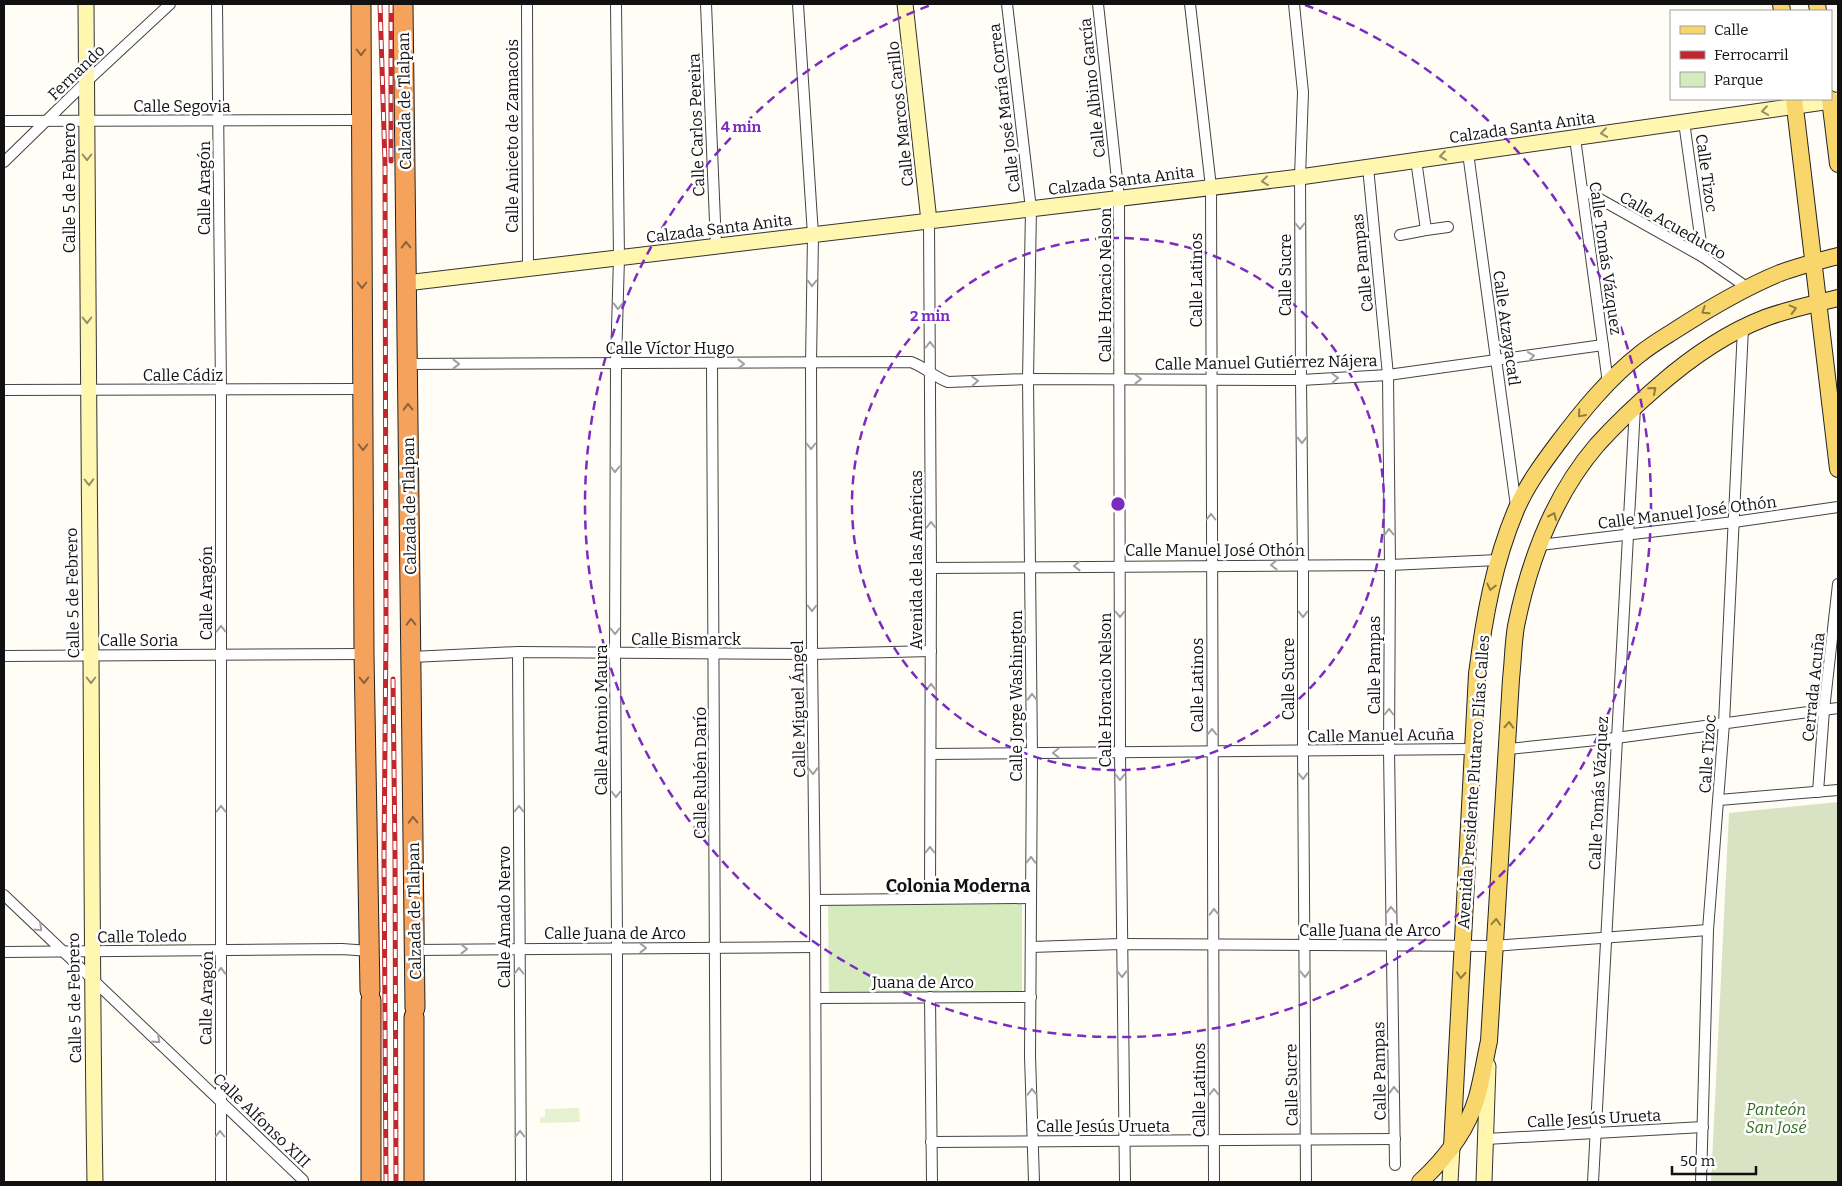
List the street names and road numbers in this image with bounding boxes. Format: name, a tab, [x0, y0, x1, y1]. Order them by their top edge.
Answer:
street label: Calle Albino García	[1076, 17, 1109, 159]
street label: Calle José María Correa	[985, 22, 1024, 193]
street label: Calzada de Tlalpan	[394, 32, 415, 170]
street label: Calle Aniceto de Zamacois	[503, 39, 522, 233]
street label: Calle Marcos Carillo	[883, 40, 918, 188]
street label: Fernando	[44, 41, 109, 104]
street label: Calle Carlos Pereira	[684, 53, 709, 197]
street label: Calle Segovia	[133, 97, 231, 116]
street label: Calzada Santa Anita	[1448, 108, 1596, 147]
street label: Calle 5 de Febrero	[60, 123, 79, 253]
street label: Calle Tizoc	[1692, 133, 1721, 213]
street label: Calle Aragón	[195, 141, 214, 235]
street label: Calzada Santa Anita	[1047, 162, 1195, 199]
street label: Calle Tomás Vázquez	[1585, 180, 1626, 336]
street label: Calle Acueducto	[1616, 187, 1729, 264]
street label: Calle Horacio Nelson	[1096, 208, 1115, 362]
street label: Calzada Santa Anita	[645, 210, 793, 247]
street label: Calle Pampas	[1348, 213, 1377, 313]
street label: Calle Latinos	[1187, 233, 1206, 327]
street label: Calle Sucre	[1276, 234, 1295, 316]
street label: Calle Atzayacatl	[1489, 269, 1524, 387]
street label: Calle Víctor Hugo	[606, 339, 734, 358]
street label: Calle Manuel Gutiérrez Nájera	[1154, 351, 1378, 374]
street label: Calle Cádiz	[143, 366, 224, 385]
street label: Calzada de Tlalpan	[399, 437, 420, 575]
street label: Avenida de las Américas	[907, 470, 926, 650]
street label: Calle Manuel José Othón	[1597, 492, 1777, 533]
street label: Calle 5 de Febrero	[62, 527, 83, 659]
street label: Calle Manuel José Othón	[1125, 541, 1305, 560]
street label: Calle Aragón	[197, 546, 216, 640]
street label: Calle Jorge Washington	[1007, 610, 1026, 782]
street label: Calle Horacio Nelson	[1096, 613, 1115, 767]
street label: Calle Pampas	[1365, 616, 1384, 715]
street label: Calle Bismarck	[631, 630, 741, 649]
street label: Calle Soria	[100, 631, 179, 650]
street label: Cerrada Acuña	[1798, 631, 1829, 743]
street label: Avenida Presidente Plutarco Elías Calles	[1454, 634, 1493, 930]
street label: Calle Latinos	[1188, 638, 1207, 732]
street label: Calle Sucre	[1279, 638, 1298, 720]
street label: Calle Miguel Ángel	[787, 640, 809, 778]
street label: Calle Antonio Maura	[592, 644, 611, 796]
street label: Calle Rubén Darío	[691, 707, 710, 839]
street label: Calle Tizoc	[1695, 714, 1720, 794]
street label: Calle Tomás Vázquez	[1585, 715, 1612, 871]
street label: Calle Manuel Acuña	[1307, 725, 1455, 746]
street label: Calzada de Tlalpan	[404, 842, 425, 980]
street label: Calle Amado Nervo	[495, 846, 514, 988]
street label: Calle Juana de Arco	[1299, 921, 1441, 940]
street label: Calle Juana de Arco	[544, 924, 686, 943]
street label: Calle Toledo	[97, 926, 187, 947]
street label: Calle 5 de Febrero	[64, 932, 85, 1064]
street label: Calle Aragón	[196, 951, 217, 1045]
street label: Juana de Arco	[871, 973, 974, 992]
street label: Calle Pampas	[1369, 1021, 1390, 1121]
street label: Calle Latinos	[1190, 1043, 1209, 1137]
street label: Calle Sucre	[1281, 1044, 1302, 1126]
street label: Calle Alfonso XIII	[209, 1069, 314, 1172]
street label: Calle Jesús Urueta	[1527, 1105, 1662, 1131]
street label: Calle Jesús Urueta	[1036, 1117, 1170, 1136]

